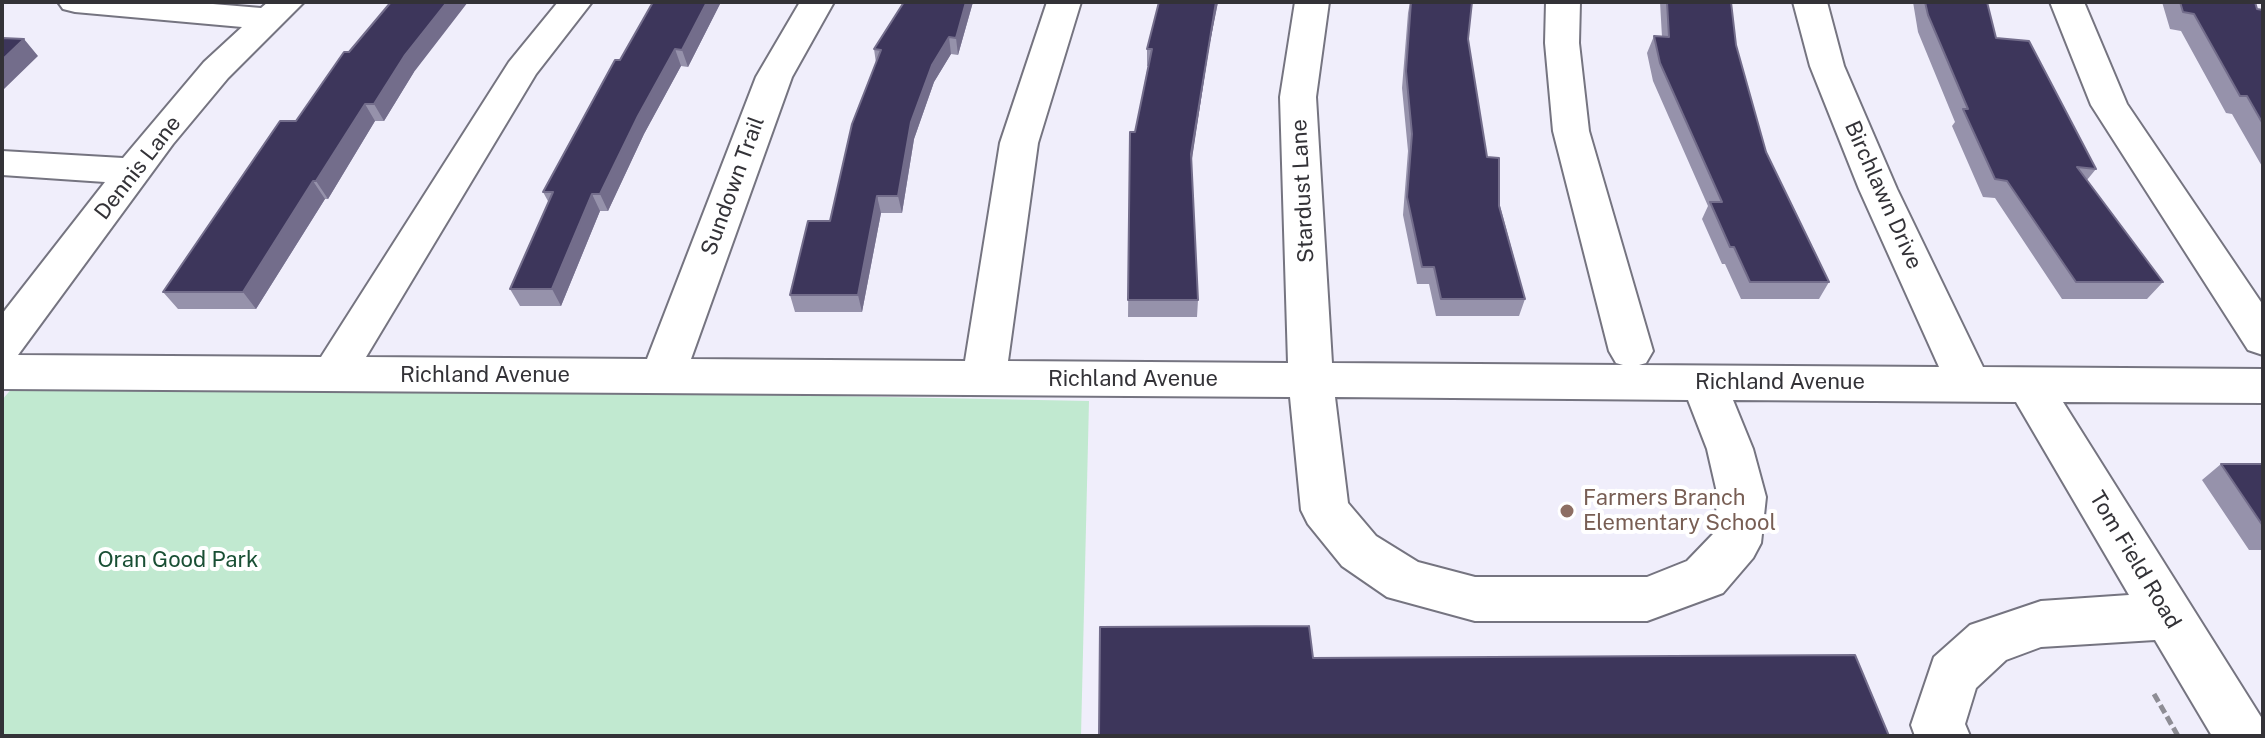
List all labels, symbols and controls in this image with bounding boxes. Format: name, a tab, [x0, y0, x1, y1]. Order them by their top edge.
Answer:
street label: Dennis Lane	[89, 111, 187, 225]
street label: Sundown Trail	[696, 113, 770, 259]
street label: Birchlawn Drive	[1839, 117, 1927, 273]
street label: Stardust Lane	[1286, 119, 1320, 263]
street label: Richland Avenue	[400, 362, 570, 388]
street label: Richland Avenue	[1048, 366, 1218, 392]
street label: Richland Avenue	[1695, 369, 1865, 395]
place label: Farmers Branch Elementary School	[1583, 485, 1776, 536]
street label: Tom Field Road	[2084, 486, 2186, 634]
marker: Farmers Branch Elementary School	[1558, 502, 1576, 520]
park label: Oran Good Park	[98, 547, 258, 573]

